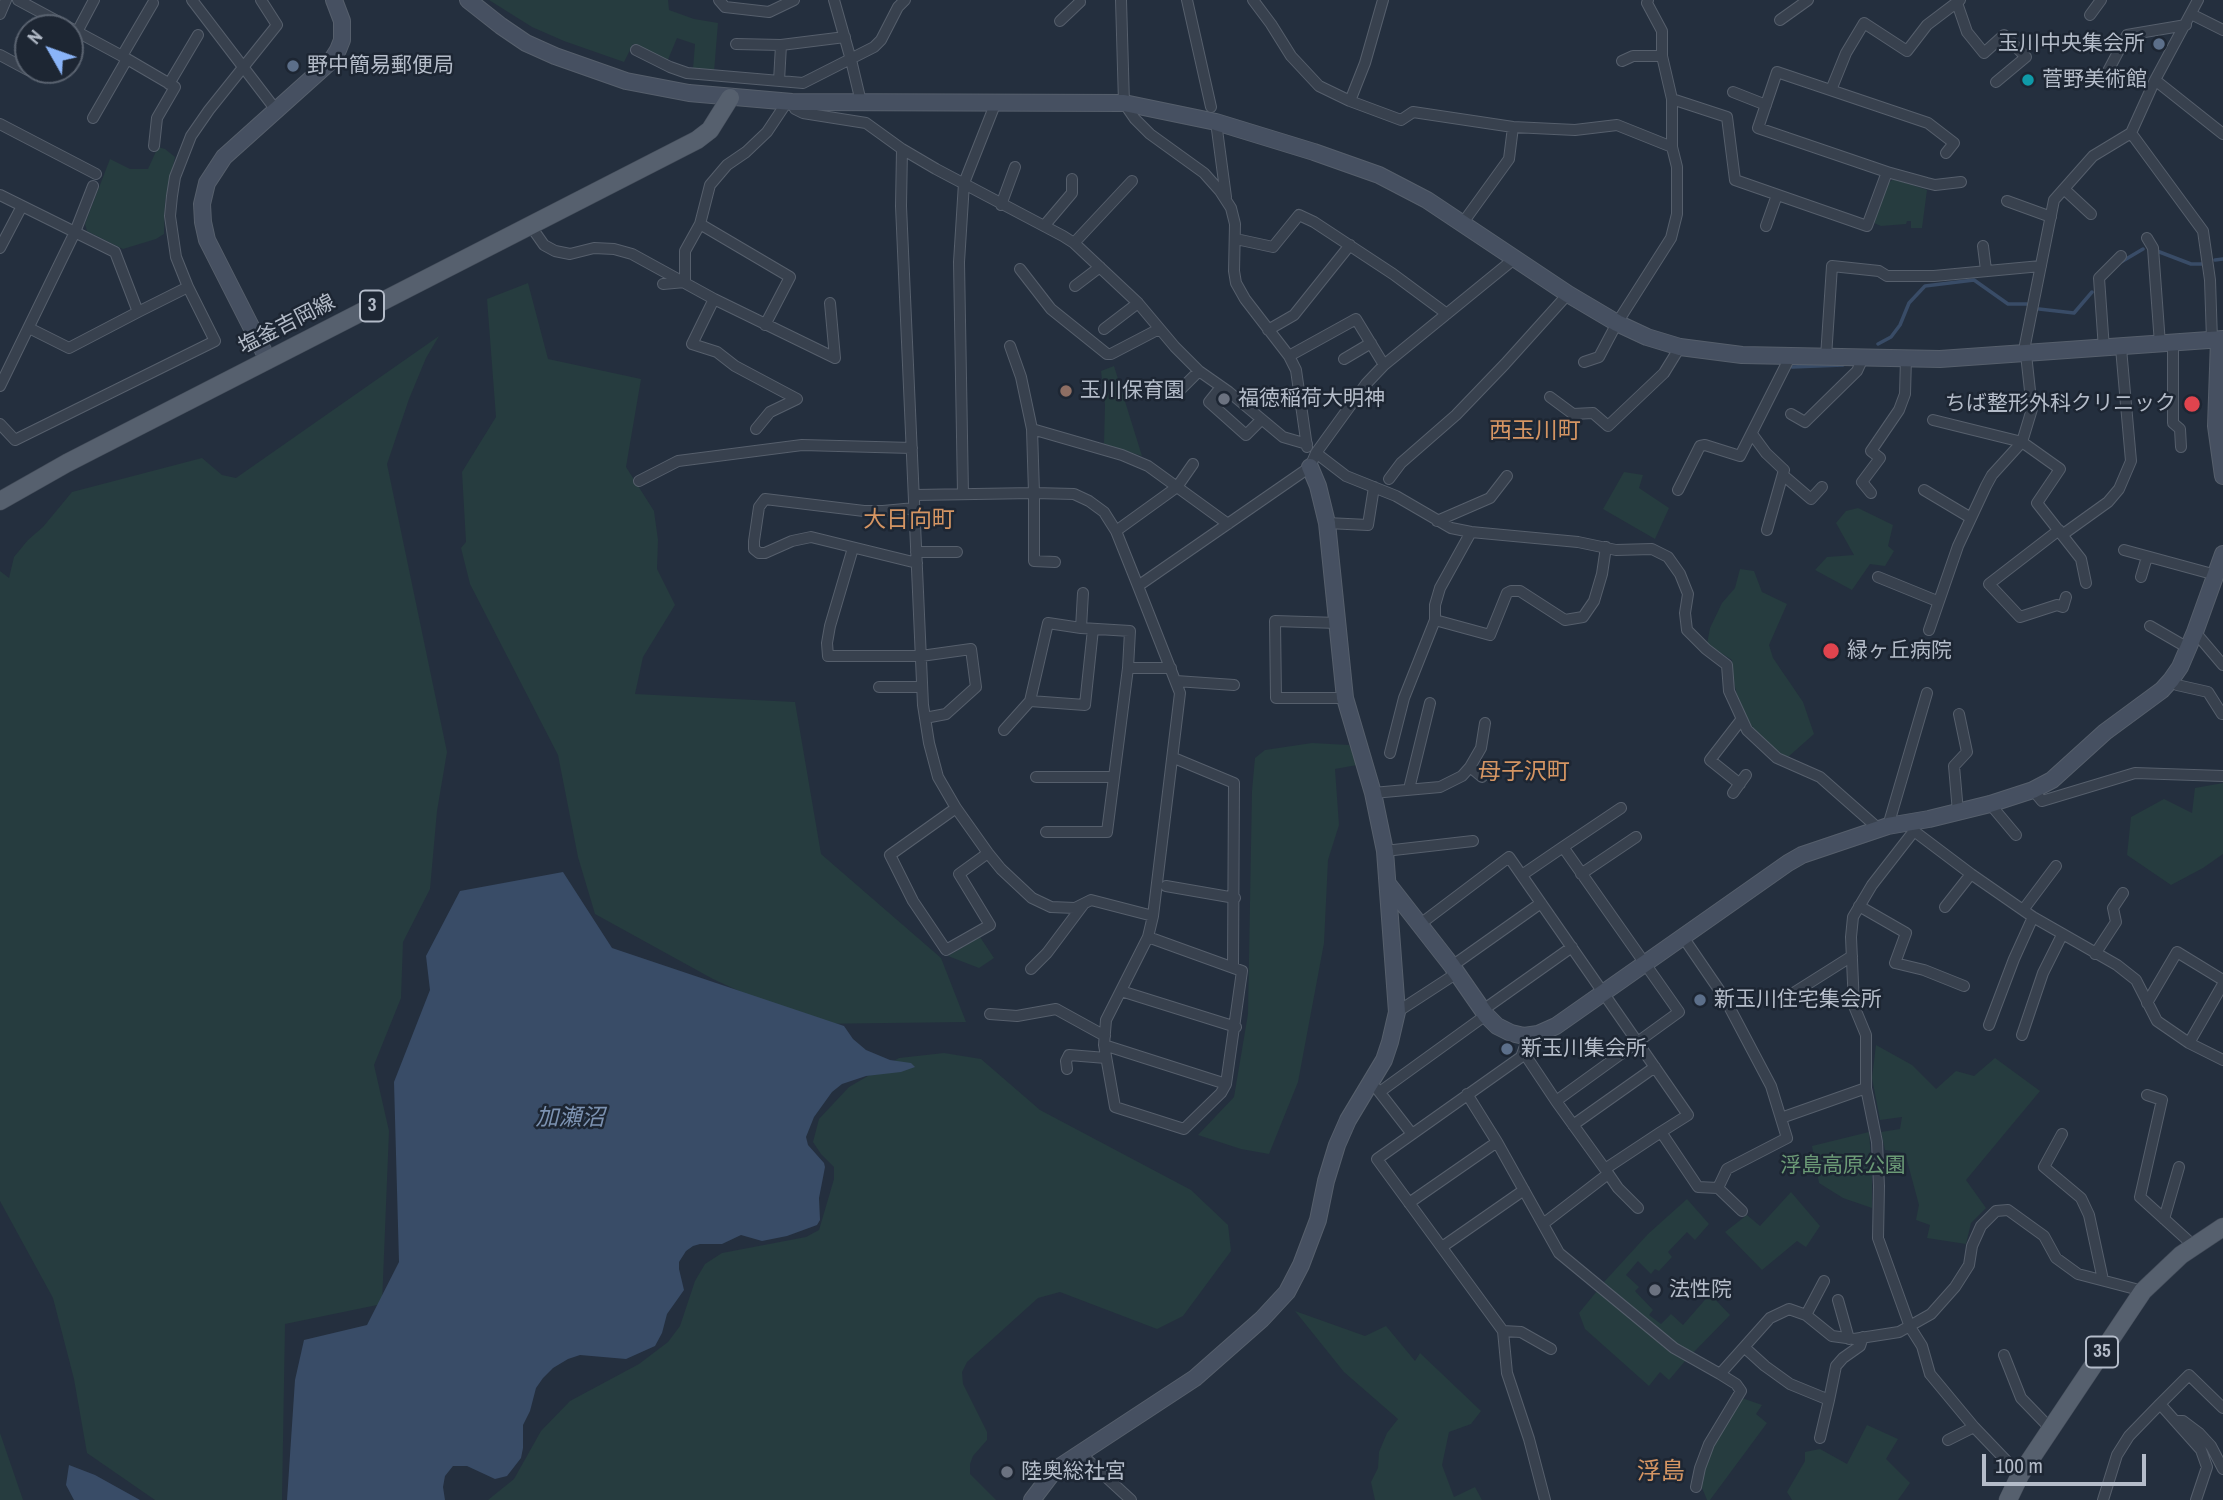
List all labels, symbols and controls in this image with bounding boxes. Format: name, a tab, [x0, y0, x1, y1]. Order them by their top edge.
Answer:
north arrow	[14, 14, 84, 84]
text: N	[21, 24, 48, 49]
place label: 玉川中央集会所	[1998, 31, 2145, 57]
marker: 玉川中央集会所	[2151, 36, 2167, 52]
place label: 野中簡易郵便局	[307, 53, 454, 79]
marker: 野中簡易郵便局	[285, 58, 301, 74]
place label: 菅野美術館	[2042, 67, 2147, 93]
marker: 菅野美術館	[2020, 72, 2036, 88]
street label: 塩釜吉岡線	[235, 290, 339, 360]
road number: 3	[360, 290, 384, 322]
place label: 玉川保育園	[1080, 378, 1185, 404]
marker: 玉川保育園	[1058, 383, 1074, 399]
place label: 福徳稲荷大明神	[1238, 386, 1385, 412]
marker: 福徳稲荷大明神	[1216, 391, 1232, 407]
place label: ちば整形外科クリニック	[1945, 391, 2176, 417]
marker: ちば整形外科クリニック	[2182, 394, 2202, 414]
district label: 西玉川町	[1489, 418, 1581, 446]
district label: 大日向町	[863, 507, 955, 535]
place label: 緑ヶ丘病院	[1847, 638, 1952, 664]
marker: 緑ヶ丘病院	[1821, 641, 1841, 661]
district label: 母子沢町	[1478, 759, 1570, 787]
place label: 新玉川住宅集会所	[1714, 987, 1882, 1013]
marker: 新玉川住宅集会所	[1692, 992, 1708, 1008]
place label: 新玉川集会所	[1521, 1036, 1647, 1062]
marker: 新玉川集会所	[1499, 1041, 1515, 1057]
water label: 加瀬沼	[536, 1105, 604, 1133]
park label: 浮島高原公園	[1780, 1153, 1906, 1179]
place label: 法性院	[1669, 1277, 1732, 1303]
marker: 法性院	[1647, 1282, 1663, 1298]
road number: 35	[2086, 1336, 2118, 1368]
scale bar	[1985, 1440, 2150, 1484]
text: 100 m	[1995, 1451, 2043, 1480]
place label: 陸奥総社宮	[1021, 1459, 1126, 1485]
district label: 浮島	[1637, 1459, 1685, 1487]
marker: 陸奥総社宮	[999, 1464, 1015, 1480]

